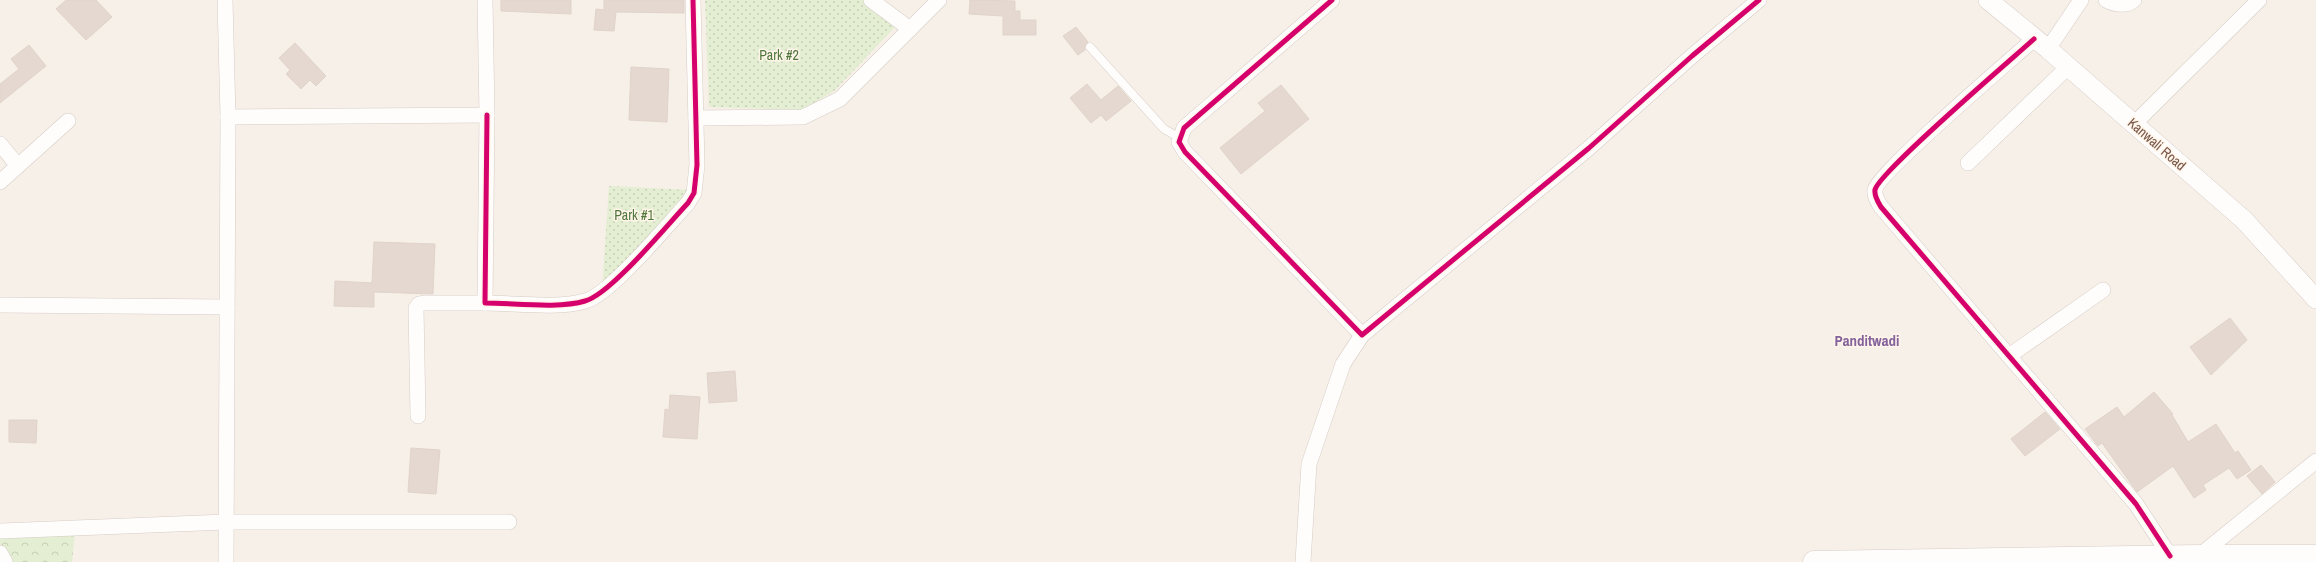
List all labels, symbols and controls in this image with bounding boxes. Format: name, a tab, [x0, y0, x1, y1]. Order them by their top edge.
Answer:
park label: Park #2	[759, 46, 799, 64]
street label: Kanwali Road	[2124, 114, 2190, 174]
park label: Park #1	[614, 206, 654, 224]
district label: Panditwadi	[1835, 330, 1899, 351]

